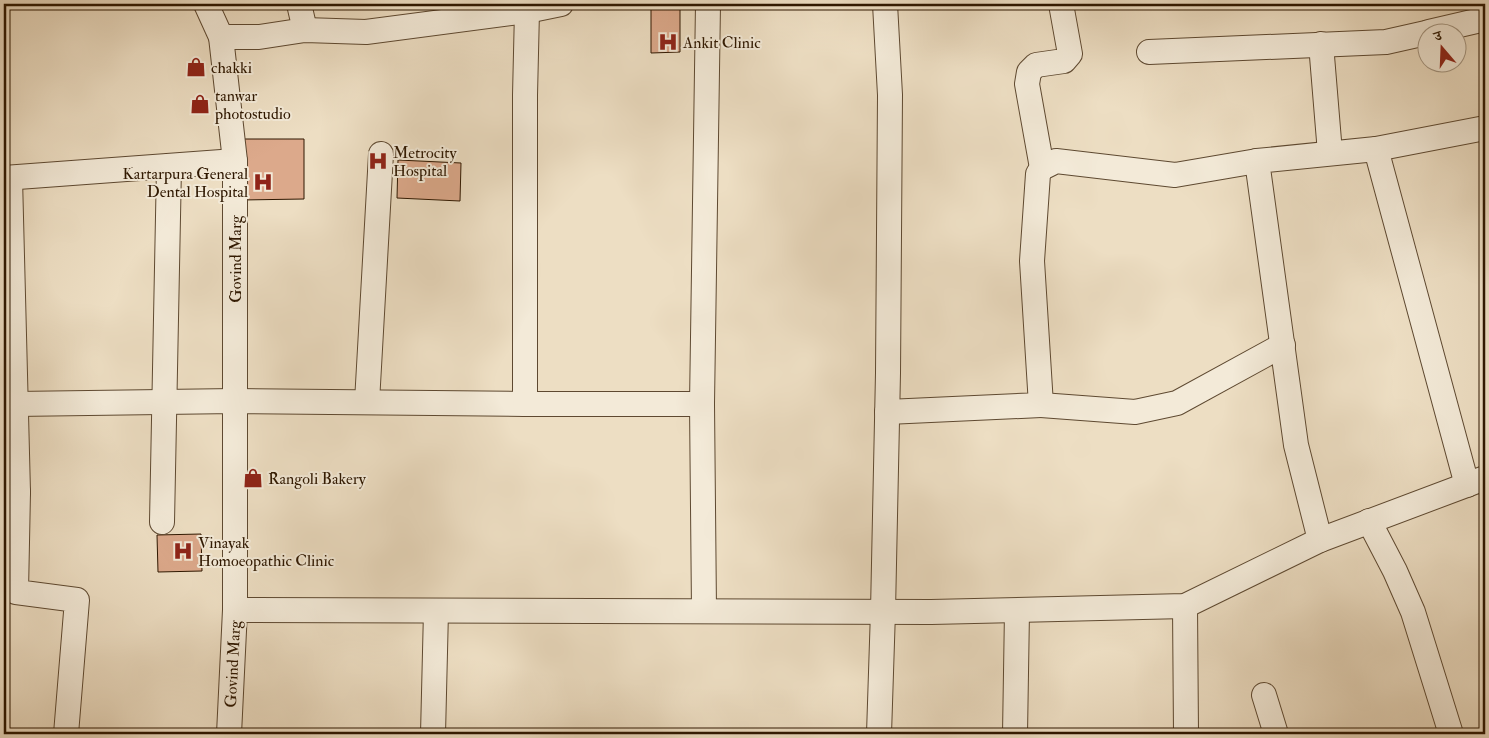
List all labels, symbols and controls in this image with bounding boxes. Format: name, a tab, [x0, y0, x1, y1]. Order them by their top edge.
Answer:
north arrow	[1416, 22, 1466, 72]
text: उ	[1431, 27, 1445, 46]
hospital icon: Ankit Clinic	[657, 31, 679, 53]
place label: Ankit Clinic	[682, 33, 761, 53]
shop icon: chakki	[185, 56, 207, 78]
place label: chakki	[211, 58, 252, 78]
place label: tanwar photostudio	[214, 86, 291, 125]
shop icon: tanwar photostudio	[189, 93, 211, 115]
place label: Metrocity Hospital	[393, 143, 457, 182]
hospital icon: Metrocity Hospital	[367, 150, 389, 172]
place label: Kartarpura General Dental Hospital	[123, 164, 248, 203]
hospital icon: Kartarpura General Dental Hospital	[252, 171, 274, 193]
street label: Govind Marg	[226, 214, 246, 303]
shop icon: Rangoli Bakery	[242, 467, 264, 489]
place label: Rangoli Bakery	[268, 469, 367, 489]
place label: Vinayak Homoeopathic Clinic	[198, 533, 335, 572]
hospital icon: Vinayak Homoeopathic Clinic	[172, 540, 194, 562]
street label: Govind Marg	[221, 619, 245, 708]

